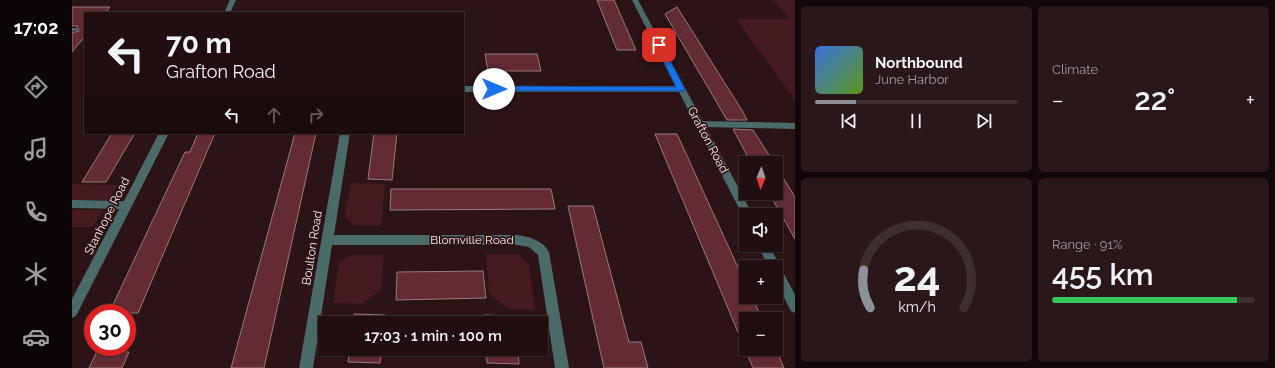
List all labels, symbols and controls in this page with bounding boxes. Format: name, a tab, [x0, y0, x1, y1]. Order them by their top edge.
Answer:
text: 17:02	[14, 17, 58, 38]
text: 70 m	[166, 27, 232, 60]
icon: left	[100, 28, 152, 80]
pin	[642, 28, 676, 62]
icon: arrive	[648, 34, 670, 56]
text: Northbound	[875, 54, 963, 72]
text: Grafton Road	[166, 61, 276, 82]
text: Climate	[1052, 62, 1098, 77]
position arrow	[473, 68, 515, 110]
text: June Harbor	[875, 72, 949, 87]
icon: directions	[22, 73, 50, 101]
text: 22°	[1134, 82, 1175, 117]
text: −	[1052, 87, 1064, 113]
text: +	[1246, 87, 1255, 113]
icon: left	[221, 104, 243, 126]
icon: ahead	[263, 104, 285, 126]
icon: right	[305, 104, 327, 126]
street label: Grafton Road	[685, 104, 731, 176]
icon: previous	[838, 110, 860, 132]
icon: pause	[905, 110, 927, 132]
icon: next	[973, 110, 995, 132]
icon: music	[22, 135, 50, 163]
north arrow	[739, 156, 783, 200]
map controls	[739, 156, 783, 356]
street label: Stanhope Road	[81, 175, 133, 257]
icon: phone	[22, 198, 50, 226]
button: sound	[739, 208, 783, 252]
street label: Boulton Road	[299, 210, 325, 286]
street label: Blomville Road	[430, 233, 514, 247]
text: Range · 91%	[1052, 237, 1122, 252]
text: 24	[893, 252, 940, 301]
text: 455 km	[1052, 257, 1154, 292]
icon: climate	[22, 260, 50, 288]
button: +	[739, 260, 783, 304]
text: km/h	[898, 299, 935, 315]
speed limit sign: 30	[84, 304, 136, 356]
button: −	[739, 312, 783, 356]
icon: car	[22, 323, 50, 351]
text: 17:03 · 1 min · 100 m	[364, 327, 502, 345]

